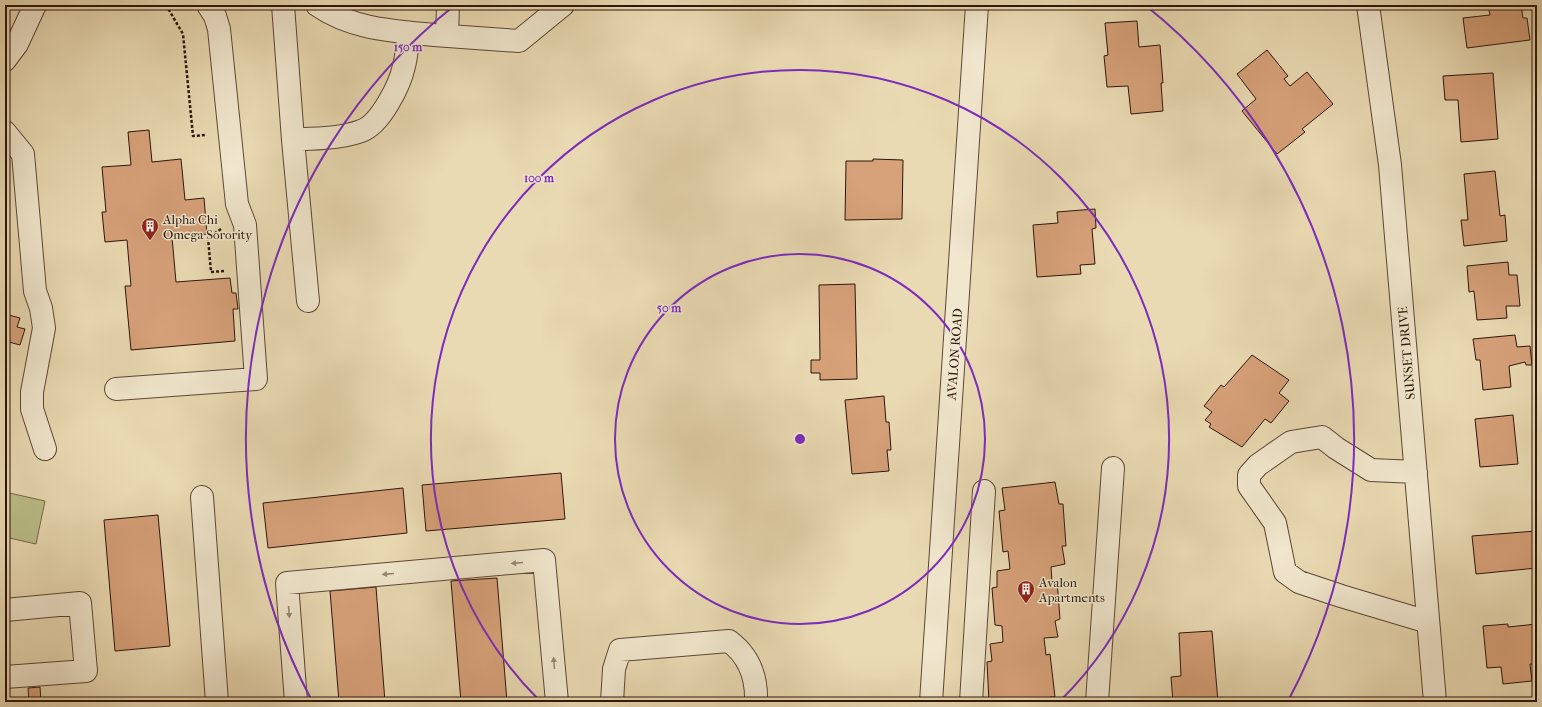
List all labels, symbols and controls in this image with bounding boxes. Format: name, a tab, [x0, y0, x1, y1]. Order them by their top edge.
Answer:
text: 150 m	[394, 40, 423, 54]
text: 100 m	[524, 171, 555, 185]
place label: Alpha Chi Omega Sorority	[162, 212, 253, 242]
building icon: Alpha Chi Omega Sorority	[140, 216, 160, 241]
text: 50 m	[657, 301, 682, 315]
street label: SUNSET DRIVE	[1395, 306, 1418, 400]
street label: AVALON ROAD	[944, 308, 965, 401]
centre of rings	[793, 432, 807, 446]
one-way arrow	[511, 559, 523, 566]
one-way arrow	[382, 571, 394, 578]
place label: Avalon Apartments	[1038, 575, 1105, 605]
building icon: Avalon Apartments	[1016, 579, 1036, 604]
one-way arrow	[285, 605, 292, 618]
one-way arrow	[550, 657, 557, 669]

